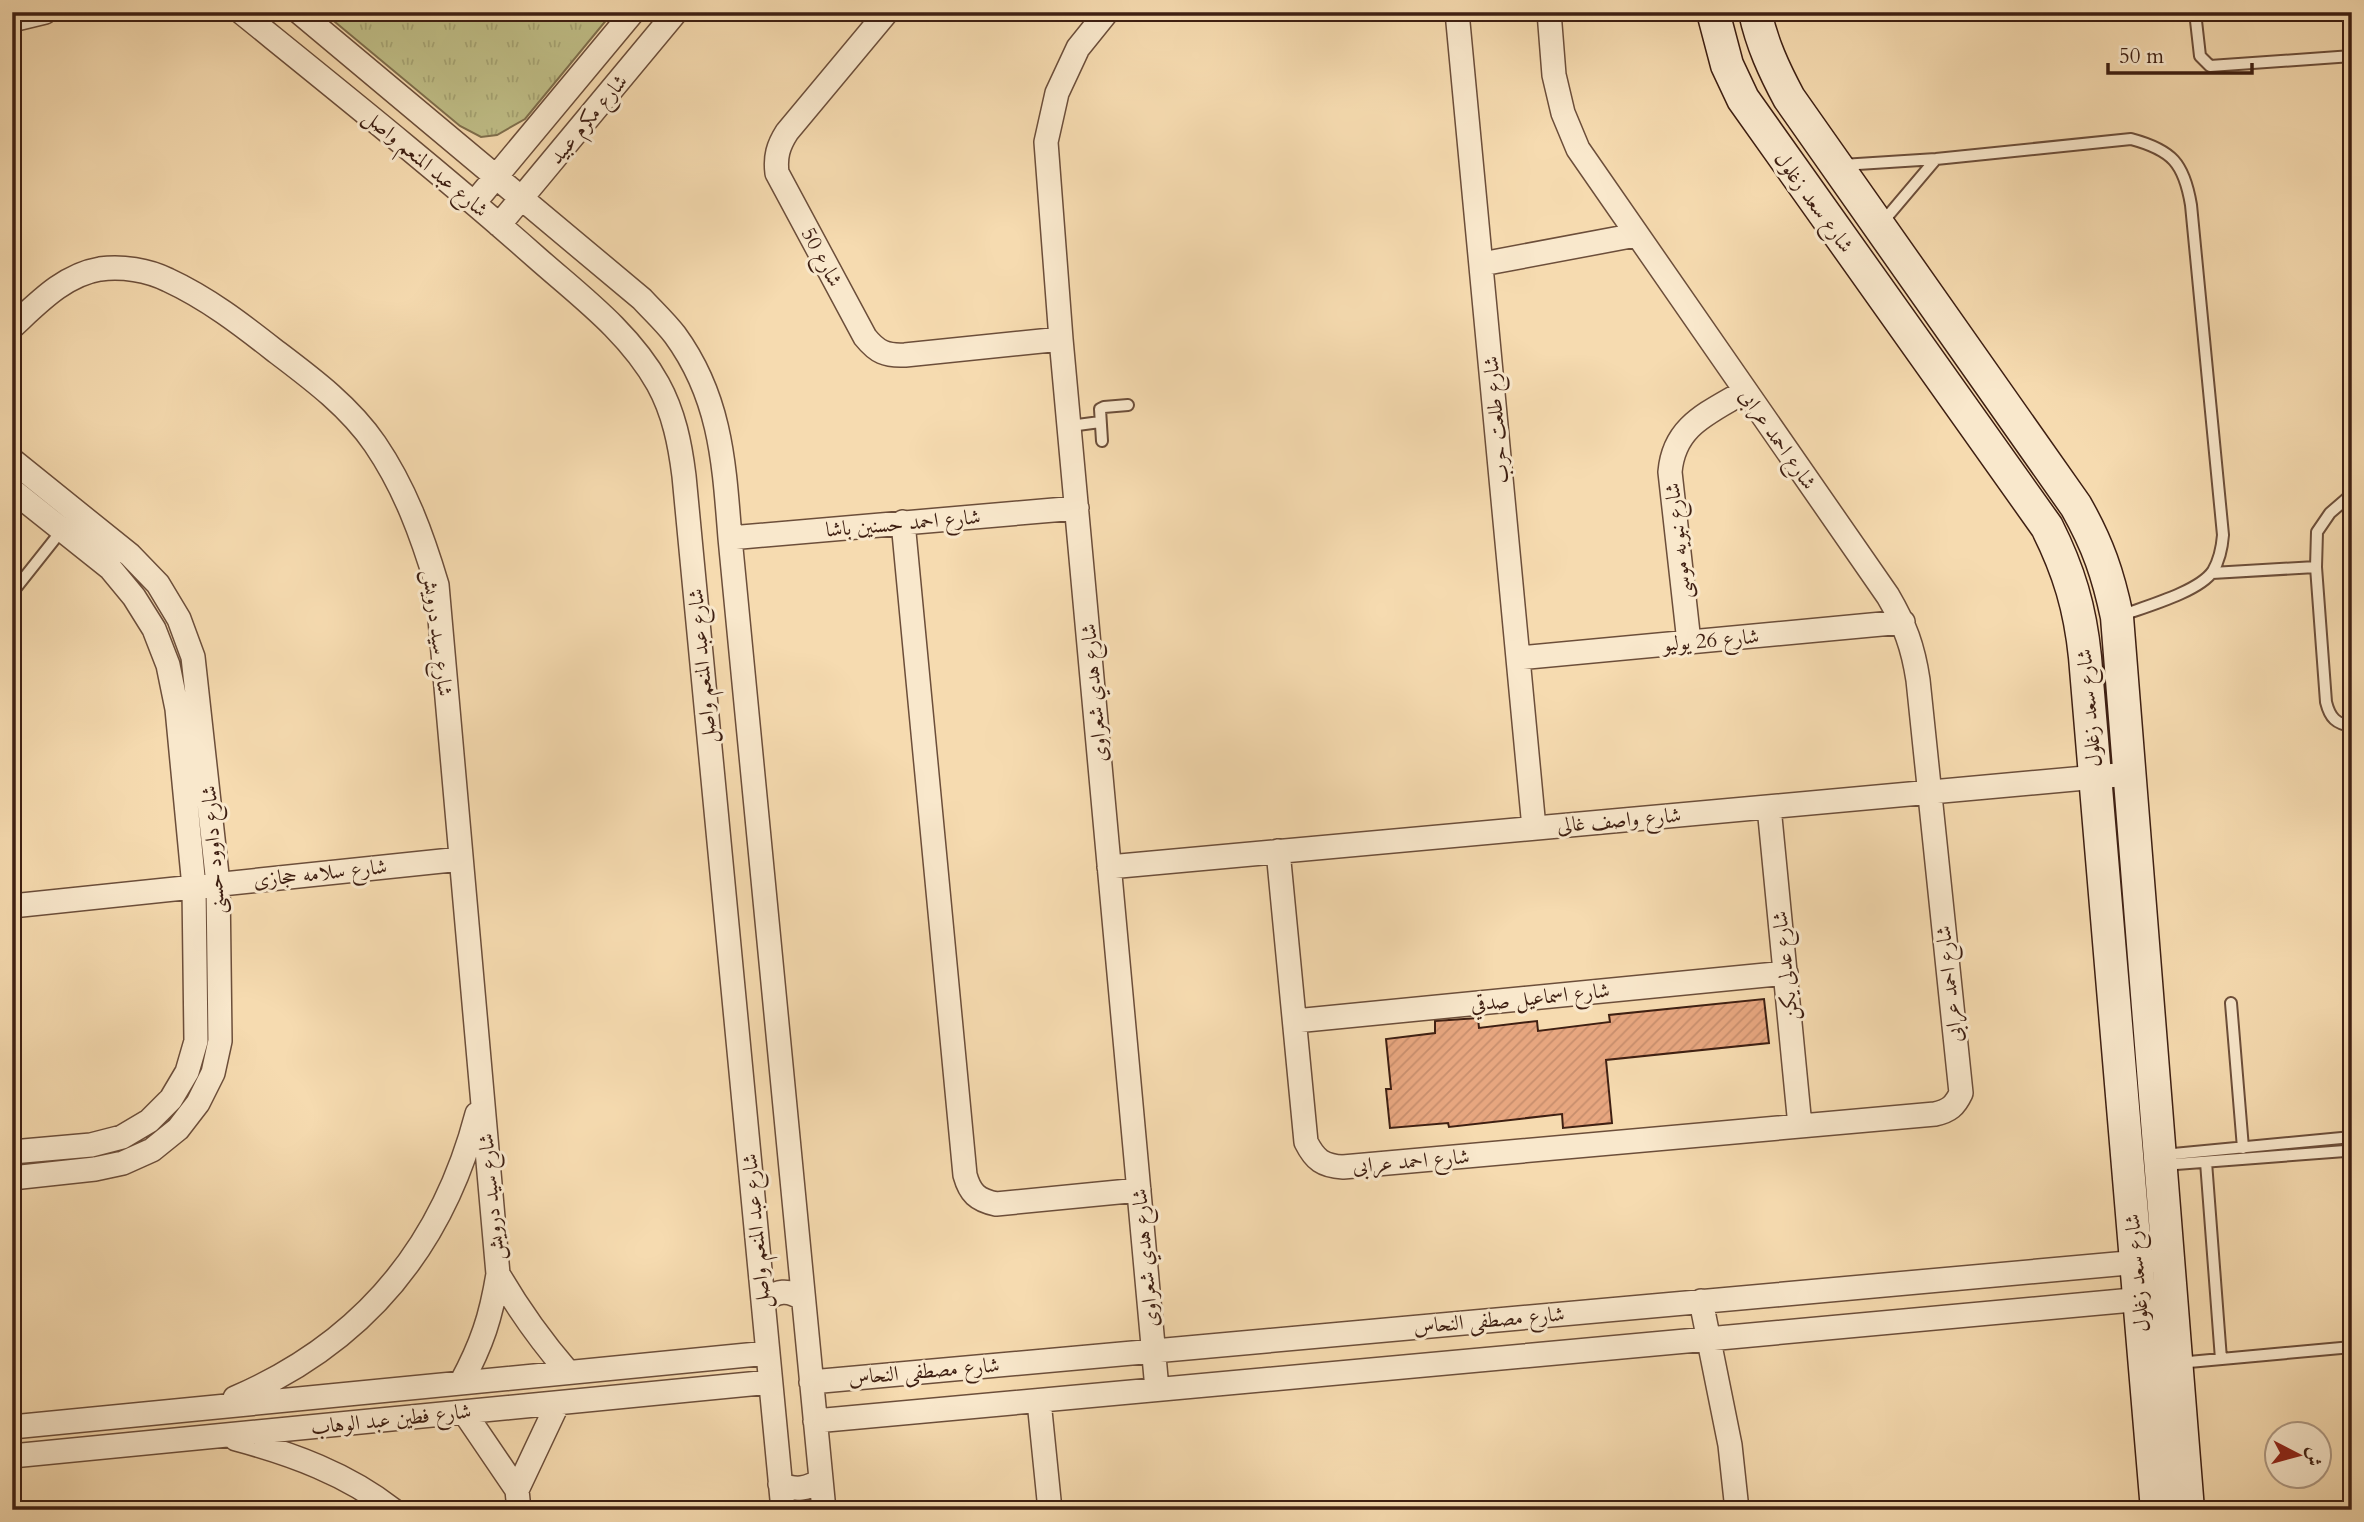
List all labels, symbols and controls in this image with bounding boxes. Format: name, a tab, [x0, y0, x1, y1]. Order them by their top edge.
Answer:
scale bar	[2108, 32, 2252, 76]
text: 50 m	[2119, 42, 2164, 71]
street label: شارع مكرم عبيد	[542, 68, 637, 172]
street label: شارع عبد المنعم واصل	[354, 102, 494, 228]
street label: شارع سعد زغلول	[1765, 146, 1860, 261]
street label: شارع 50	[791, 222, 849, 294]
street label: شارع طلعت حرب	[1476, 355, 1520, 485]
street label: شارع احمد عرابى	[1730, 383, 1823, 497]
street label: شارع نبويه موسى	[1658, 481, 1702, 601]
street label: شارع احمد حسنين باشا	[824, 502, 982, 548]
street label: شارع سيد درويش	[412, 568, 460, 698]
street label: شارع عبد المنعم واصل	[681, 587, 729, 745]
street label: شارع هدي شعراوى	[1074, 622, 1118, 763]
street label: شارع 26 يوليو	[1660, 622, 1761, 662]
street label: شارع سعد زغلول	[2070, 647, 2112, 768]
street label: شارع داوود حسنى	[195, 784, 235, 915]
street label: شارع واصف غالى	[1556, 801, 1683, 843]
street label: شارع سلامه حجازى	[252, 852, 389, 898]
street label: شارع عدلى يكن	[1765, 909, 1809, 1022]
street label: شارع احمد عرابى	[1929, 924, 1973, 1044]
street label: شارع اسماعيل صدقي	[1469, 976, 1611, 1022]
street label: شارع سيد درويش	[471, 1132, 514, 1262]
street label: شارع احمد عرابى	[1351, 1142, 1471, 1184]
street label: شارع عبد المنعم واصل	[735, 1152, 783, 1310]
street label: شارع هدي شعراوى	[1125, 1187, 1169, 1328]
street label: شارع سعد زغلول	[2118, 1212, 2160, 1333]
street label: شارع مصطفى النحاس	[1412, 1299, 1566, 1345]
street label: شارع مصطفى النحاس	[847, 1350, 1001, 1396]
street label: شارع فطين عبد الوهاب	[309, 1397, 473, 1445]
north arrow	[2262, 1420, 2332, 1490]
text: ش	[2300, 1446, 2328, 1467]

